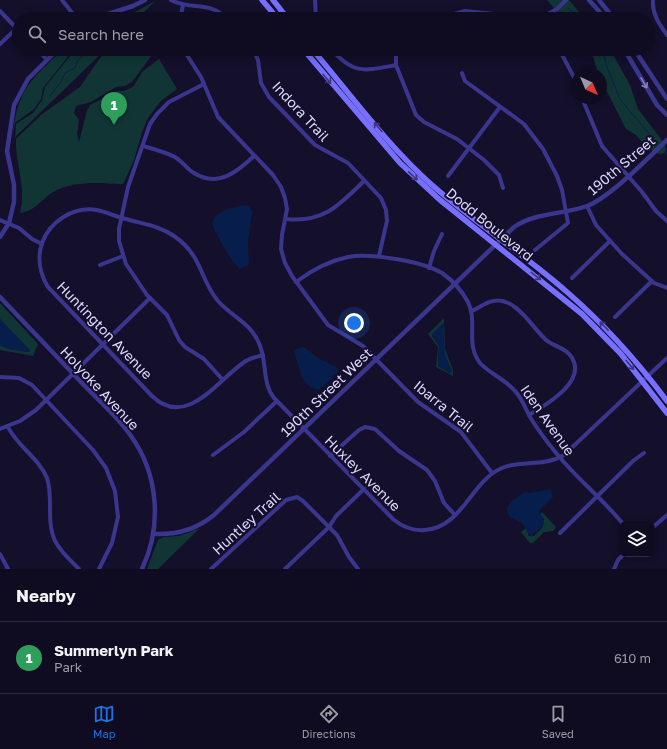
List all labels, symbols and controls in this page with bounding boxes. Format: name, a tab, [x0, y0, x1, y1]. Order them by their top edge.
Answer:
search box	[12, 12, 655, 56]
icon: search	[26, 23, 48, 45]
text: Search here	[58, 25, 144, 43]
north arrow	[571, 68, 607, 104]
one-way arrow	[323, 74, 332, 84]
one-way arrow	[640, 77, 648, 88]
street label: Indora Trail	[269, 78, 333, 144]
pin: 1	[101, 92, 127, 125]
one-way arrow	[374, 122, 383, 133]
street label: 190th Street	[584, 132, 658, 198]
one-way arrow	[408, 172, 419, 181]
street label: Dodd Boulevard	[443, 184, 537, 264]
one-way arrow	[531, 272, 542, 280]
street label: Huntington Avenue	[54, 277, 156, 383]
your location	[344, 313, 364, 333]
one-way arrow	[600, 321, 609, 331]
street label: Holyoke Avenue	[57, 343, 143, 433]
street label: 190th Street West	[277, 344, 375, 440]
one-way arrow	[626, 360, 635, 370]
street label: Ibarra Trail	[411, 377, 477, 435]
street label: Iden Avenue	[517, 381, 579, 459]
street label: Huxley Avenue	[322, 432, 404, 514]
street label: Huntley Trail	[209, 488, 283, 558]
map controls	[619, 521, 655, 557]
button: layers	[619, 521, 655, 557]
text: Nearby	[16, 585, 76, 606]
text: Summerlyn Park	[54, 641, 174, 659]
text: 1	[26, 650, 32, 666]
text: 610 m	[614, 650, 651, 666]
text: Park	[54, 659, 82, 675]
tab: Map	[93, 703, 116, 740]
tab: Directions	[302, 703, 356, 740]
tab: Saved	[542, 703, 574, 740]

